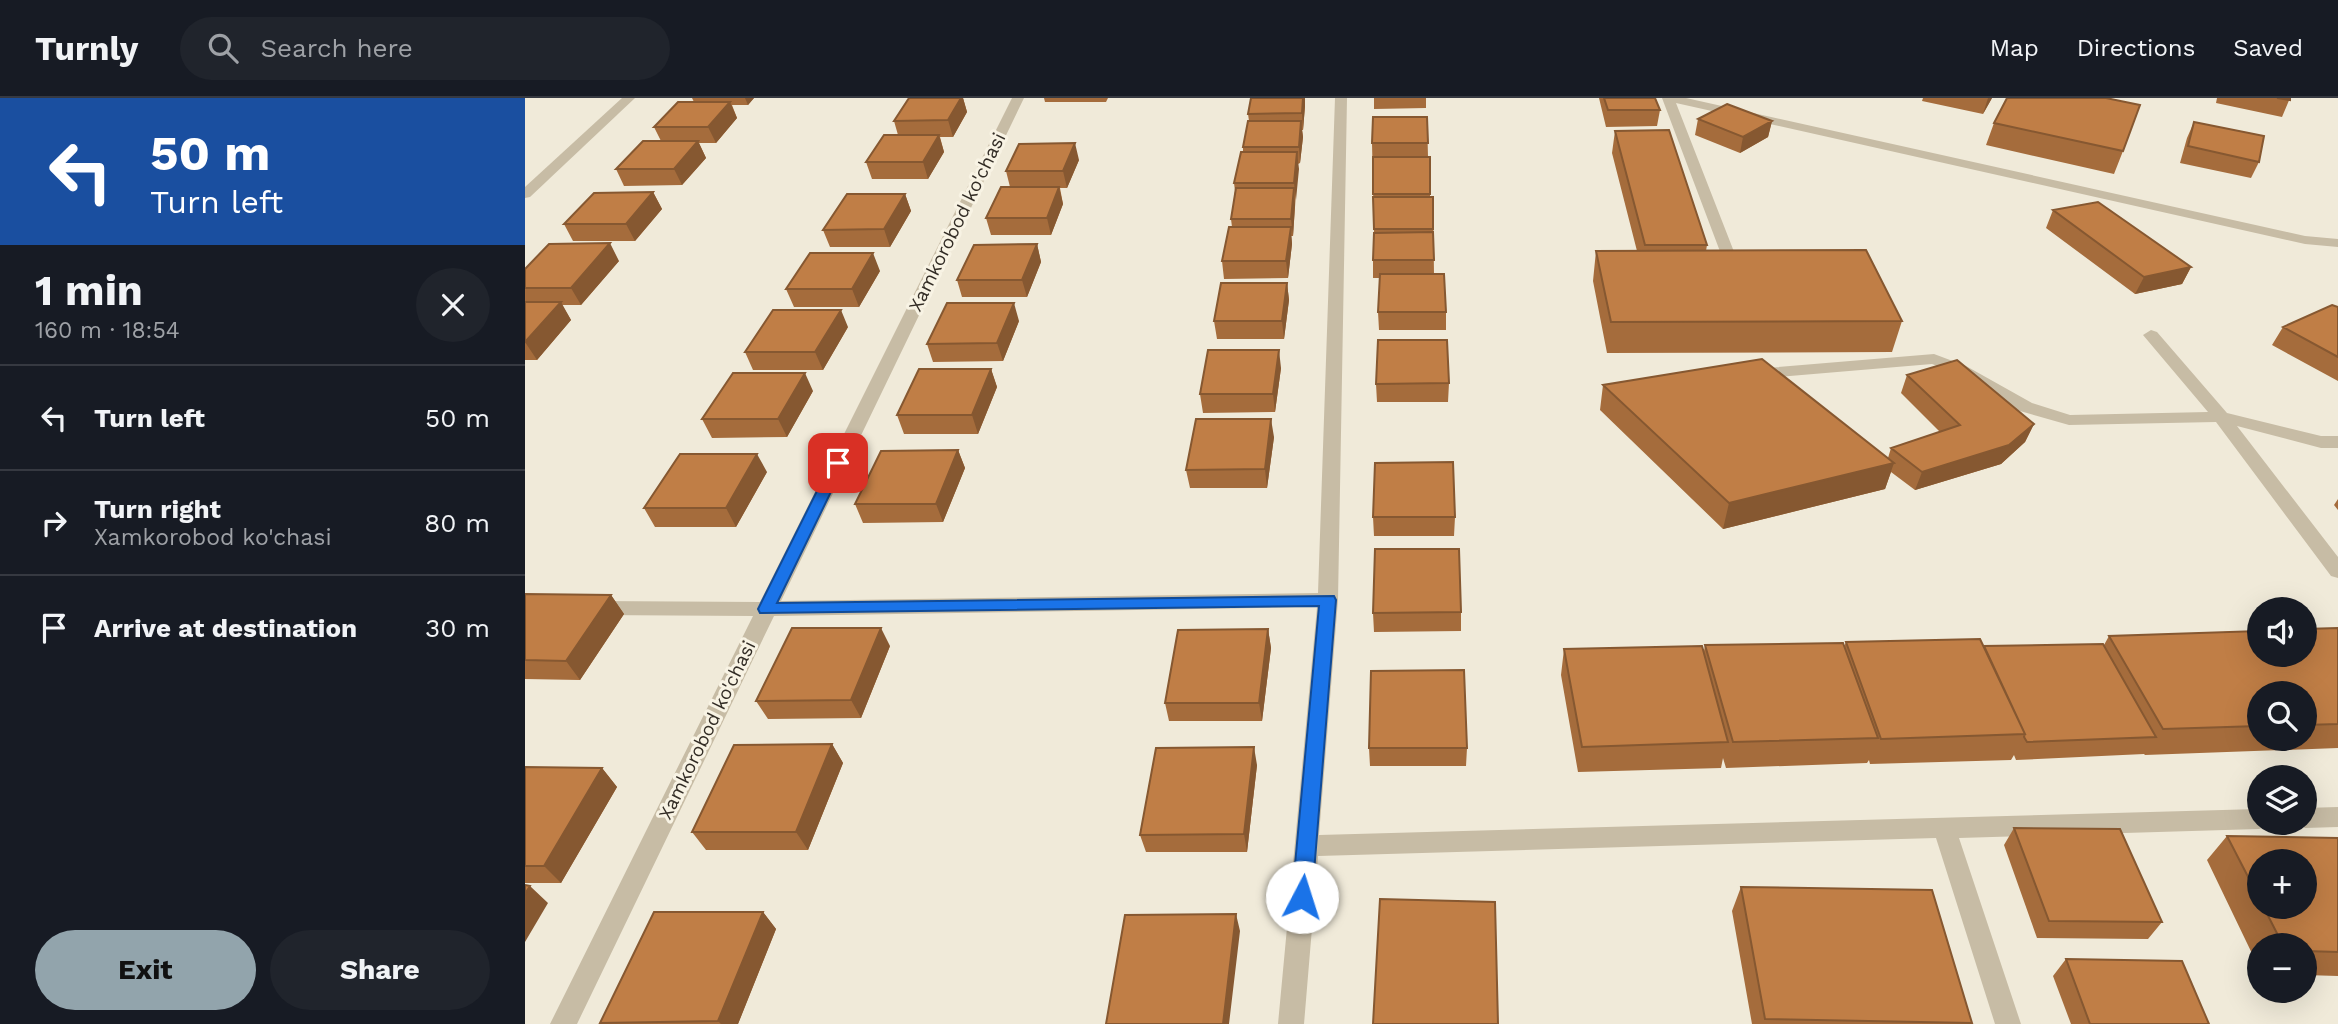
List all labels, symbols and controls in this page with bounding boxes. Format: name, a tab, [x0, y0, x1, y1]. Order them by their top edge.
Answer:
search box	[180, 17, 670, 80]
text: Turnly	[35, 29, 138, 68]
icon: search	[204, 29, 242, 67]
text: Search here	[260, 33, 413, 63]
text: Map	[1990, 34, 2039, 62]
text: Directions	[2077, 34, 2195, 62]
text: Saved	[2233, 34, 2303, 62]
text: 50 m	[150, 124, 270, 182]
icon: left	[35, 126, 126, 217]
street label: Xamkorobod ko'chasi	[904, 129, 1010, 315]
text: Turn left	[150, 183, 283, 221]
text: 1 min	[35, 266, 143, 315]
button: close	[416, 268, 490, 342]
text: 160 m · 18:54	[35, 317, 180, 344]
icon: left	[35, 399, 73, 437]
text: Turn left	[94, 403, 205, 433]
text: 50 m	[425, 403, 490, 433]
pin	[808, 433, 868, 493]
icon: arrive	[819, 444, 857, 482]
text: Turn right	[94, 494, 221, 524]
icon: right	[35, 504, 73, 542]
text: 80 m	[424, 508, 490, 538]
text: Xamkorobod ko'chasi	[94, 524, 332, 551]
map controls	[2247, 597, 2317, 1003]
button: sound	[2247, 597, 2317, 667]
icon: arrive	[35, 609, 73, 647]
text: Arrive at destination	[94, 613, 357, 643]
text: 30 m	[425, 613, 490, 643]
street label: Xamkorobod ko'chasi	[654, 637, 760, 823]
button: search	[2247, 681, 2317, 751]
button: layers	[2247, 765, 2317, 835]
button: +	[2247, 849, 2317, 919]
position arrow	[1265, 860, 1339, 934]
button: Exit	[35, 930, 256, 1010]
button: Share	[270, 930, 490, 1010]
button: −	[2247, 933, 2317, 1003]

